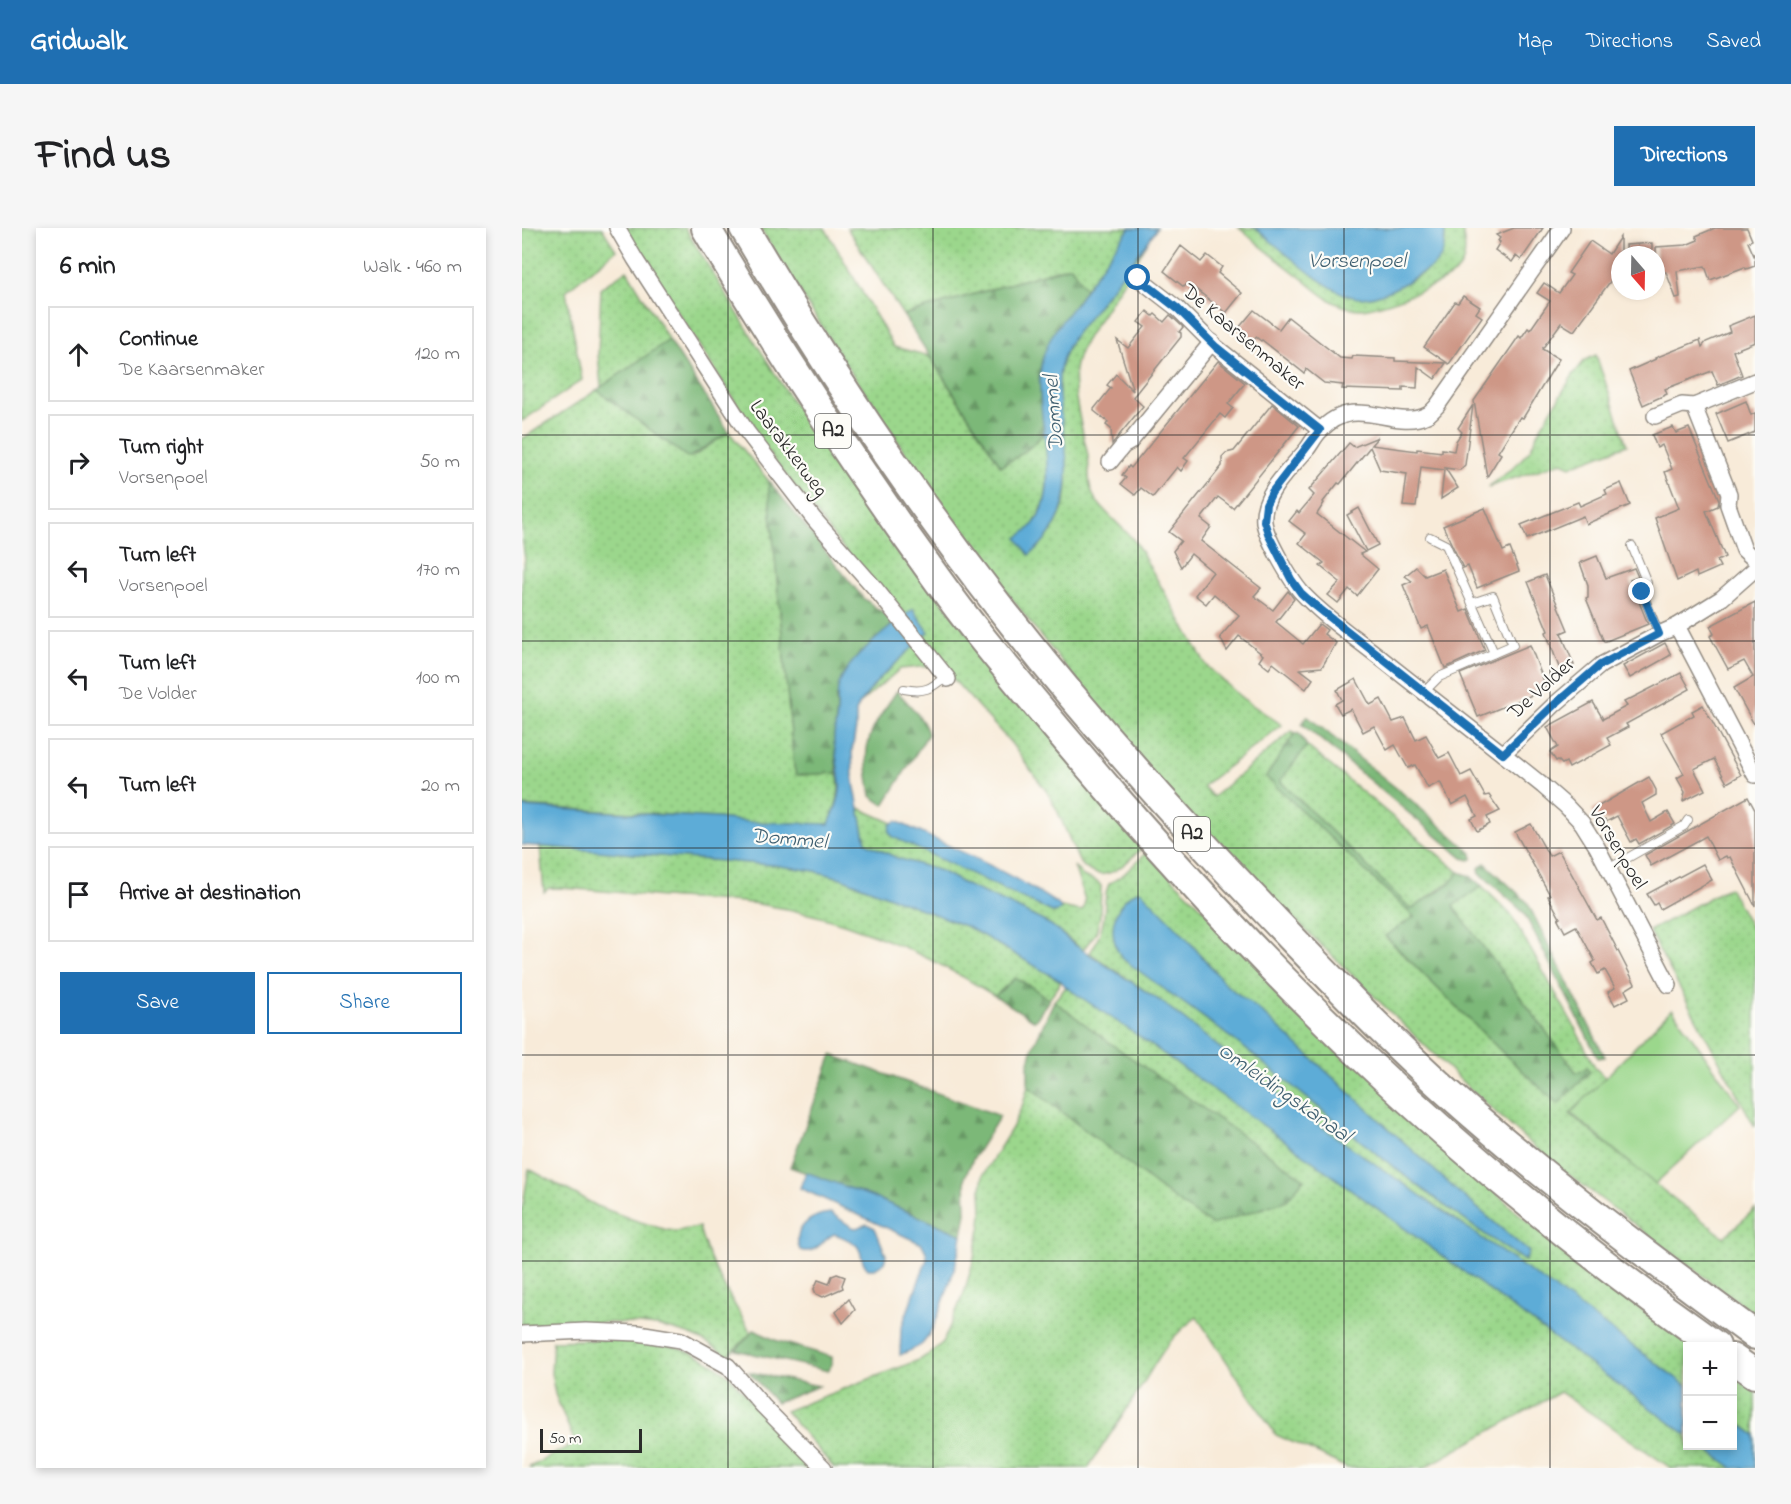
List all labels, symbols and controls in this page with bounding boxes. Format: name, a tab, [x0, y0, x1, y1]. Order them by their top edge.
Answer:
text: Gridwalk	[30, 22, 127, 63]
text: Map	[1517, 27, 1553, 57]
text: Directions	[1586, 27, 1673, 57]
text: Saved	[1706, 27, 1761, 57]
text: Find us	[36, 126, 171, 187]
button: Directions	[1614, 126, 1755, 186]
water label: Vorsenpoel	[1308, 246, 1408, 278]
north arrow	[1611, 246, 1665, 300]
text: 6 min	[60, 248, 116, 286]
text: Walk · 460 m	[363, 253, 462, 282]
route start	[1124, 264, 1150, 290]
street label: De Kaarsenmaker	[1174, 277, 1311, 399]
text: Continue	[119, 324, 198, 356]
icon: ahead	[62, 338, 95, 371]
text: 120 m	[415, 340, 460, 369]
text: De Kaarsenmaker	[119, 356, 264, 385]
water label: Dommel	[1036, 372, 1074, 452]
street label: Laarakkerweg	[740, 394, 835, 505]
road number: A2	[815, 414, 851, 448]
text: Turn right	[119, 432, 204, 464]
icon: right	[62, 446, 95, 479]
text: 50 m	[419, 448, 460, 477]
text: Vorsenpoel	[119, 464, 208, 493]
text: Turn left	[119, 540, 196, 572]
icon: left	[62, 554, 95, 587]
text: 170 m	[416, 556, 460, 585]
text: Vorsenpoel	[119, 572, 208, 601]
route end	[1628, 578, 1654, 604]
text: Turn left	[119, 648, 196, 680]
street label: De Volder	[1501, 650, 1583, 728]
icon: left	[62, 662, 95, 695]
text: 100 m	[416, 664, 460, 693]
text: De Volder	[119, 680, 197, 709]
icon: left	[62, 770, 95, 803]
text: Turn left	[119, 770, 196, 802]
text: 20 m	[421, 772, 460, 801]
street label: Vorsenpoel	[1580, 800, 1654, 896]
road number: A2	[1174, 817, 1210, 851]
water label: Dommel	[750, 821, 830, 859]
icon: arrive	[62, 878, 95, 911]
text: Arrive at destination	[119, 878, 301, 910]
button: Save	[60, 972, 255, 1034]
button: Share	[267, 972, 462, 1034]
water label: Omleidingskanaal	[1210, 1036, 1359, 1153]
map controls	[1683, 1342, 1737, 1450]
button: +	[1683, 1342, 1737, 1396]
button: −	[1683, 1396, 1737, 1450]
scale bar	[540, 1426, 642, 1454]
text: 50 m	[549, 1427, 581, 1451]

